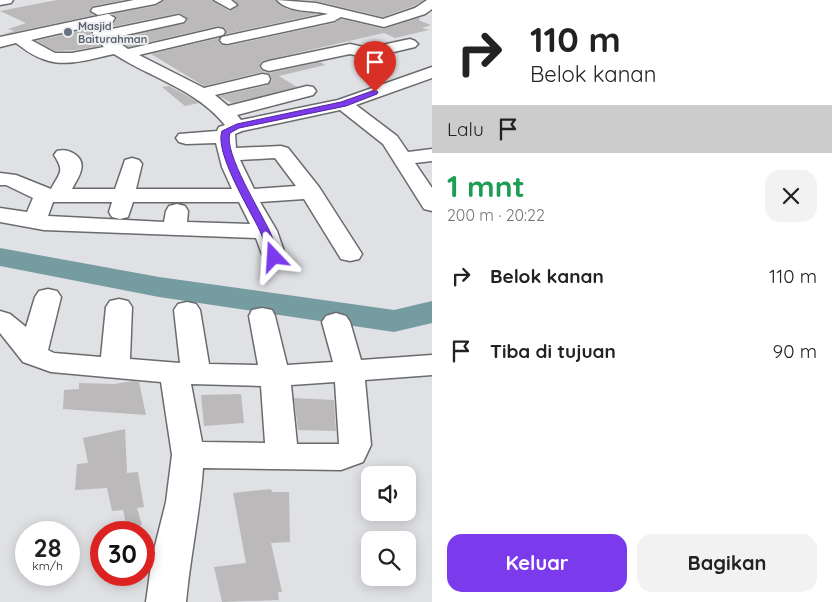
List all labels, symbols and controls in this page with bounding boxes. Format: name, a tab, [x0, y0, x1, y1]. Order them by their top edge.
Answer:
text: 110 m	[530, 17, 621, 61]
place label: Masjid Baiturahman	[78, 19, 147, 46]
icon: right	[447, 20, 512, 85]
marker: Masjid Baiturahman	[62, 26, 74, 38]
pin	[354, 41, 396, 92]
icon: arrive	[361, 48, 389, 76]
text: Belok kanan	[530, 60, 656, 88]
icon: arrive	[494, 115, 522, 143]
text: Lalu	[447, 117, 484, 141]
text: 1 mnt	[447, 167, 525, 205]
button: close	[765, 170, 817, 222]
text: 200 m · 20:22	[447, 205, 545, 225]
position arrow	[247, 230, 299, 282]
icon: right	[447, 262, 475, 290]
text: Belok kanan	[490, 264, 604, 288]
text: 110 m	[769, 264, 817, 288]
icon: arrive	[447, 337, 475, 365]
text: Tiba di tujuan	[490, 339, 616, 363]
text: 90 m	[773, 339, 817, 363]
map controls	[361, 466, 416, 586]
button: sound	[361, 466, 416, 521]
speed limit sign: 30	[90, 521, 155, 586]
button: search	[361, 531, 416, 586]
text: 28	[34, 532, 61, 563]
button: Keluar	[447, 534, 627, 592]
button: Bagikan	[637, 534, 817, 592]
text: km/h	[32, 558, 63, 573]

